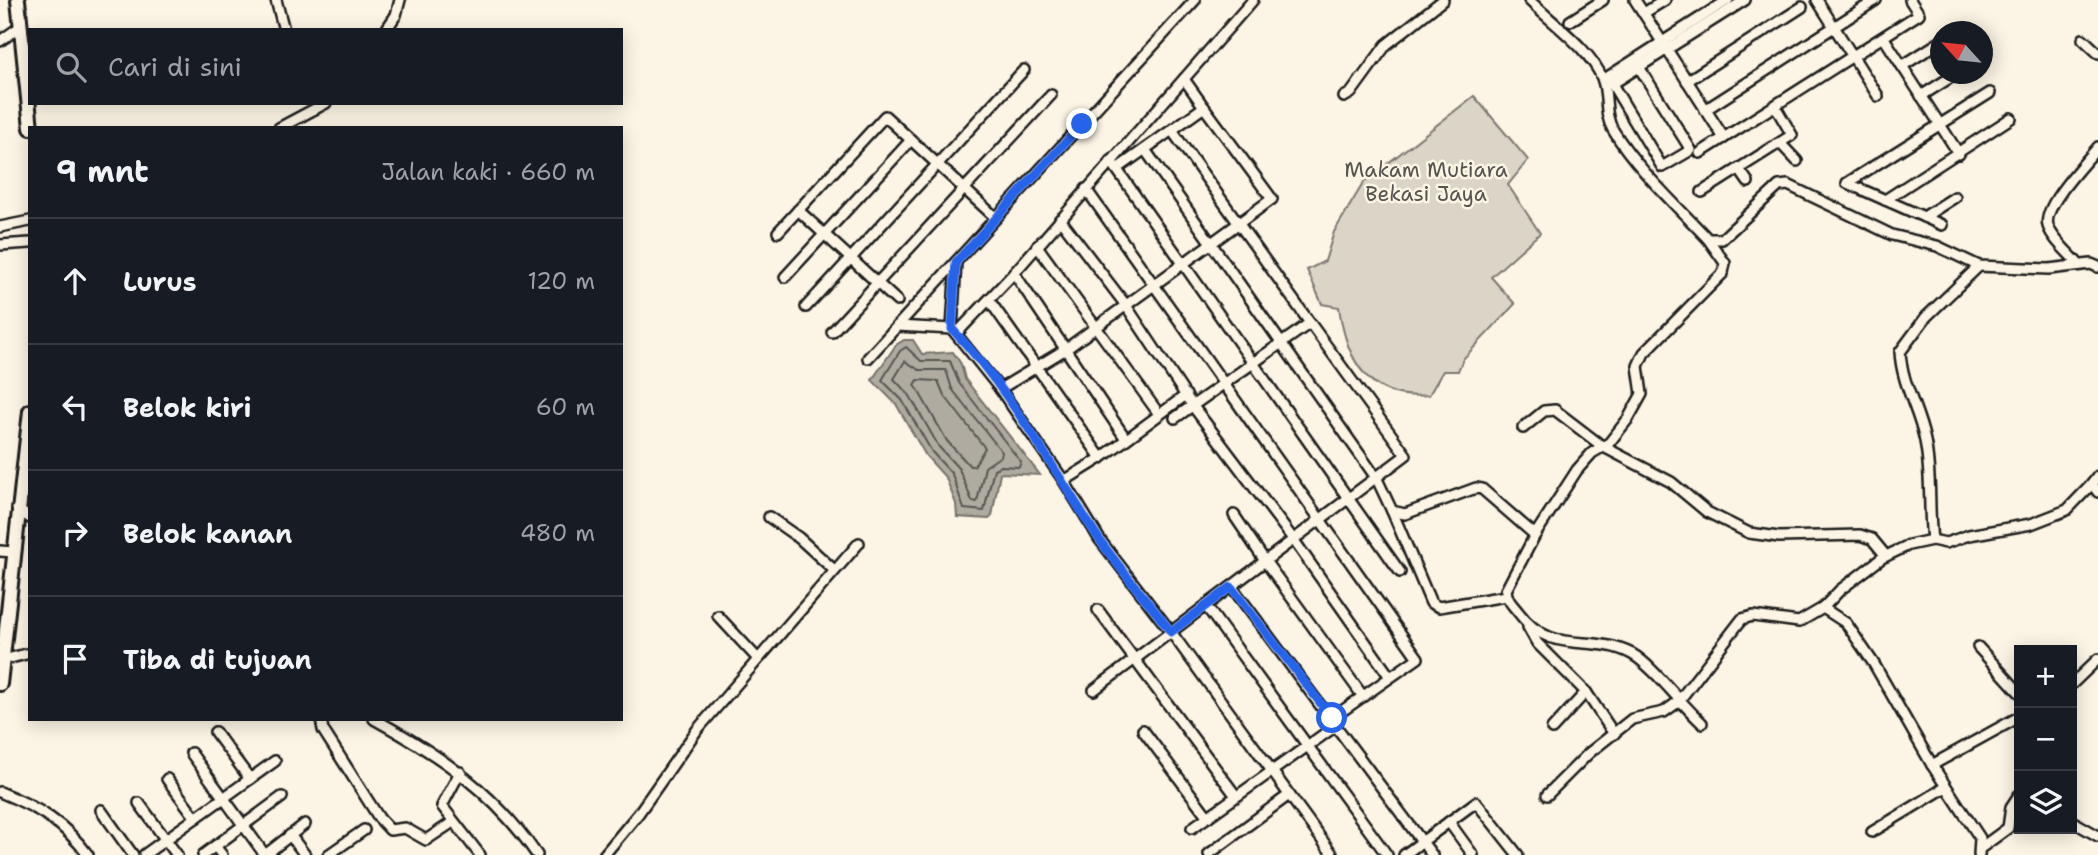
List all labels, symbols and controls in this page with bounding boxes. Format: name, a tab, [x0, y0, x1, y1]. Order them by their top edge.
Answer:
north arrow	[1930, 21, 1993, 84]
search box	[28, 28, 623, 105]
icon: search	[52, 48, 90, 86]
text: Cari di sini	[108, 49, 242, 84]
route end	[1066, 108, 1097, 139]
text: 9 mnt	[56, 151, 149, 192]
park label: Makam Mutiara Bekasi Jaya	[1344, 156, 1508, 208]
text: Jalan kaki · 660 m	[381, 157, 595, 187]
icon: ahead	[56, 262, 94, 300]
text: Lurus	[123, 264, 196, 299]
text: 120 m	[527, 266, 595, 296]
icon: left	[56, 388, 94, 426]
text: Belok kiri	[123, 390, 252, 425]
text: 60 m	[536, 392, 595, 422]
icon: right	[56, 514, 94, 552]
text: Belok kanan	[123, 516, 292, 551]
text: 480 m	[520, 518, 595, 548]
icon: arrive	[56, 640, 94, 678]
text: Tiba di tujuan	[123, 642, 312, 677]
map controls	[2014, 645, 2077, 834]
button: +	[2014, 645, 2077, 708]
route start	[1316, 702, 1347, 733]
button: −	[2014, 708, 2077, 771]
button: layers	[2014, 771, 2077, 834]

